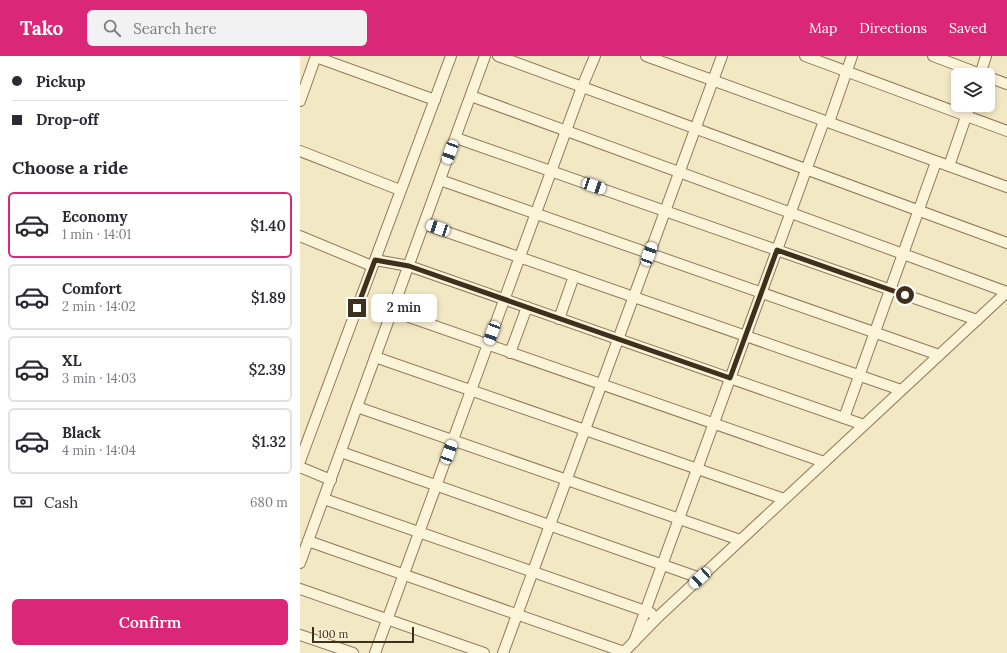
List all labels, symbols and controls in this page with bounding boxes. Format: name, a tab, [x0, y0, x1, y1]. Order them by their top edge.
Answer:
search box	[87, 10, 367, 46]
text: Tako	[20, 16, 63, 40]
icon: search	[101, 17, 123, 39]
text: Search here	[133, 19, 217, 38]
text: Map	[809, 19, 837, 37]
text: Directions	[859, 19, 927, 37]
text: Saved	[949, 19, 987, 37]
map controls	[951, 68, 995, 112]
button: layers	[951, 68, 995, 112]
text: Pickup	[36, 72, 85, 91]
text: Drop-off	[36, 110, 98, 129]
car	[440, 139, 460, 165]
text: Choose a ride	[12, 156, 128, 179]
car	[581, 176, 607, 196]
icon: car	[14, 207, 50, 243]
text: Economy	[62, 207, 127, 226]
text: $1.40	[250, 216, 286, 235]
car	[425, 218, 451, 238]
text: 1 min · 14:01	[62, 226, 131, 243]
car	[639, 241, 659, 267]
icon: car	[14, 279, 50, 315]
text: Comfort	[62, 279, 122, 298]
route start	[896, 286, 914, 304]
text: $1.89	[251, 288, 286, 307]
callout: 2 min	[371, 294, 437, 322]
text: 2 min · 14:02	[62, 298, 136, 315]
route end	[348, 299, 366, 317]
text: 2 min	[387, 299, 421, 316]
car	[482, 320, 502, 346]
icon: car	[14, 351, 50, 387]
text: XL	[62, 351, 82, 370]
text: $2.39	[249, 360, 286, 379]
text: 3 min · 14:03	[62, 370, 136, 387]
icon: car	[14, 423, 50, 459]
text: Black	[62, 423, 101, 442]
text: $1.32	[252, 432, 286, 451]
car	[439, 439, 459, 465]
text: 4 min · 14:04	[62, 442, 136, 459]
icon: cash	[12, 491, 34, 513]
text: Cash	[44, 493, 78, 512]
text: 680 m	[250, 494, 288, 511]
car	[687, 565, 713, 591]
button: Confirm	[12, 599, 288, 645]
scale bar	[312, 625, 414, 644]
text: 100 m	[318, 627, 348, 641]

